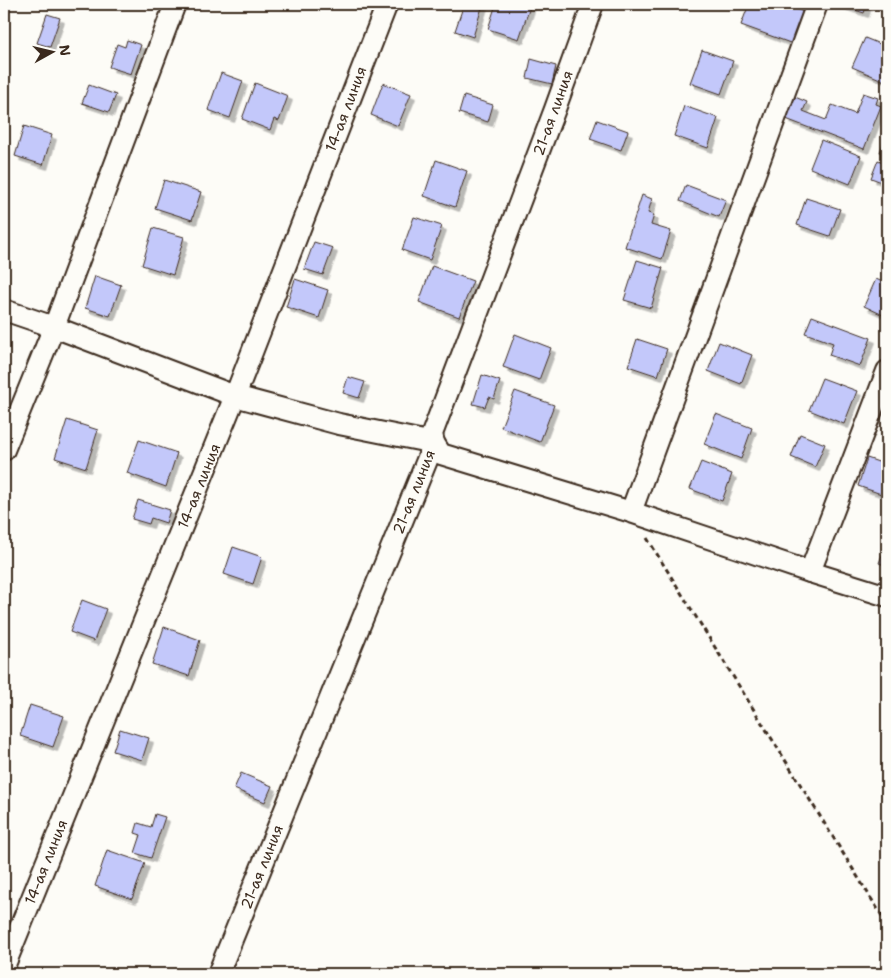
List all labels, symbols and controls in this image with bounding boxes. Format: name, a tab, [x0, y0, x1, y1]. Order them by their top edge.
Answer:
north arrow	[28, 28, 78, 78]
text: N	[55, 43, 75, 57]
street label: 14-ая линия	[321, 63, 371, 155]
street label: 21-ая линия	[528, 68, 578, 158]
street label: 14-ая линия	[173, 441, 225, 531]
street label: 21-ая линия	[388, 447, 440, 537]
street label: 14-ая линия	[20, 817, 72, 907]
street label: 21-ая линия	[236, 822, 288, 912]

